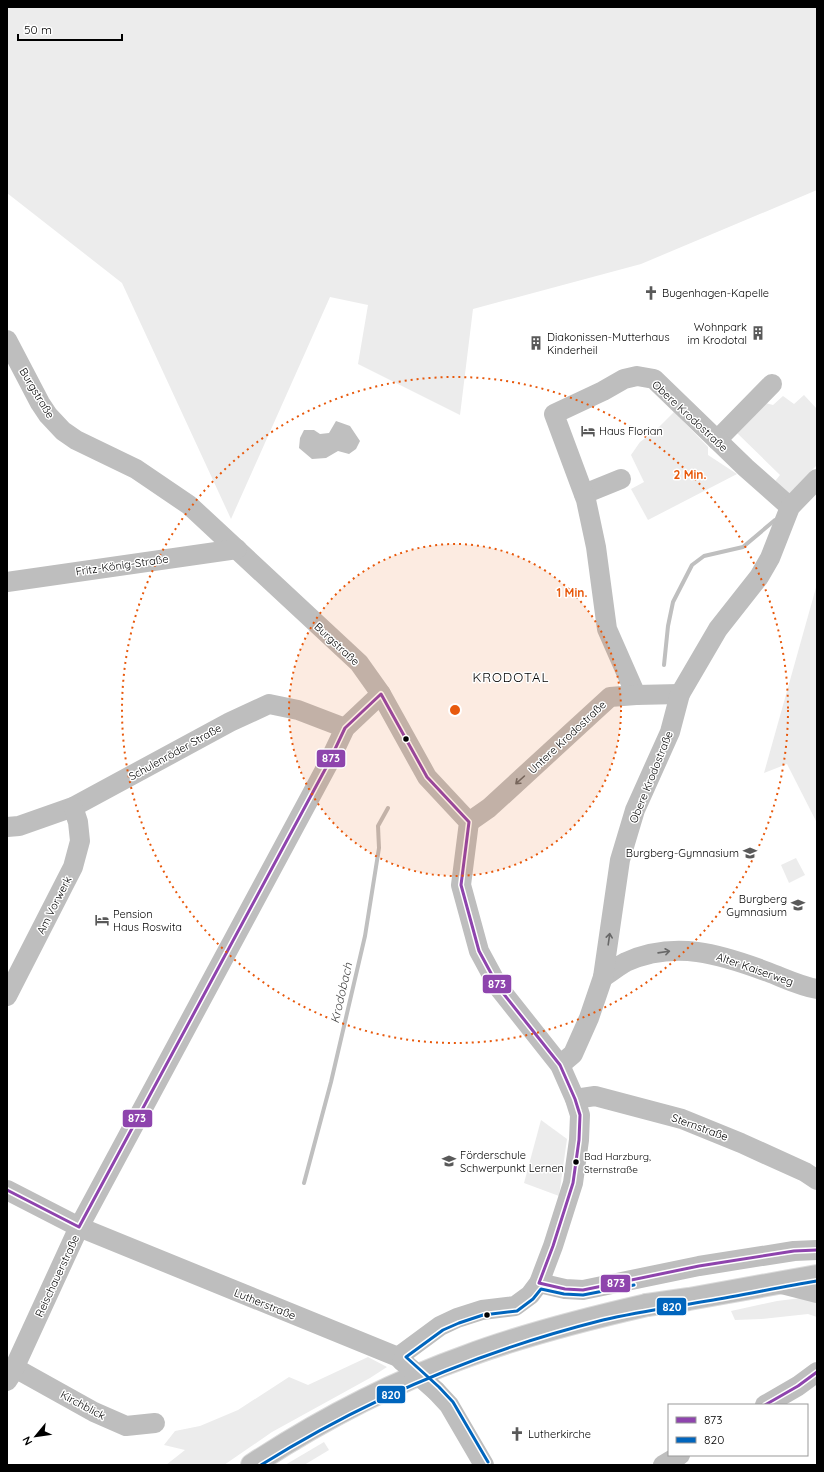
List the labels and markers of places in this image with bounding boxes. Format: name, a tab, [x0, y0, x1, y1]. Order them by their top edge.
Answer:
church icon: Bugenhagen-Kapelle	[643, 285, 659, 301]
place label: Bugenhagen-Kapelle	[662, 286, 769, 300]
place label: Wohnpark im Krodotal	[687, 320, 747, 347]
building icon: Wohnpark im Krodotal	[750, 325, 766, 341]
place label: Diakonissen-Mutterhaus Kinderheil	[547, 330, 670, 357]
building icon: Diakonissen-Mutterhaus Kinderheil	[528, 335, 544, 351]
hotel icon: Haus Florian	[580, 423, 596, 439]
place label: Haus Florian	[599, 424, 663, 438]
centre of rings	[448, 703, 462, 717]
unlabelled marker	[401, 734, 411, 744]
school or university icon: Burgberg-Gymnasium	[742, 845, 758, 861]
place label: Burgberg-Gymnasium	[626, 846, 739, 860]
place label: Burgberg Gymnasium	[726, 892, 787, 919]
school or university icon: Burgberg Gymnasium	[790, 897, 806, 913]
place label: Pension Haus Roswita	[113, 907, 182, 934]
hotel icon: Pension Haus Roswita	[94, 912, 110, 928]
place label: Förderschule Schwerpunkt Lernen	[460, 1148, 564, 1175]
place label: Bad Harzburg, Sternstraße	[584, 1150, 651, 1176]
school or university icon: Förderschule Schwerpunkt Lernen	[441, 1153, 457, 1169]
marker: Bad Harzburg, Sternstraße	[571, 1157, 581, 1167]
unlabelled marker	[482, 1310, 492, 1320]
church icon: Lutherkirche	[509, 1426, 525, 1442]
place label: Lutherkirche	[528, 1427, 591, 1441]

